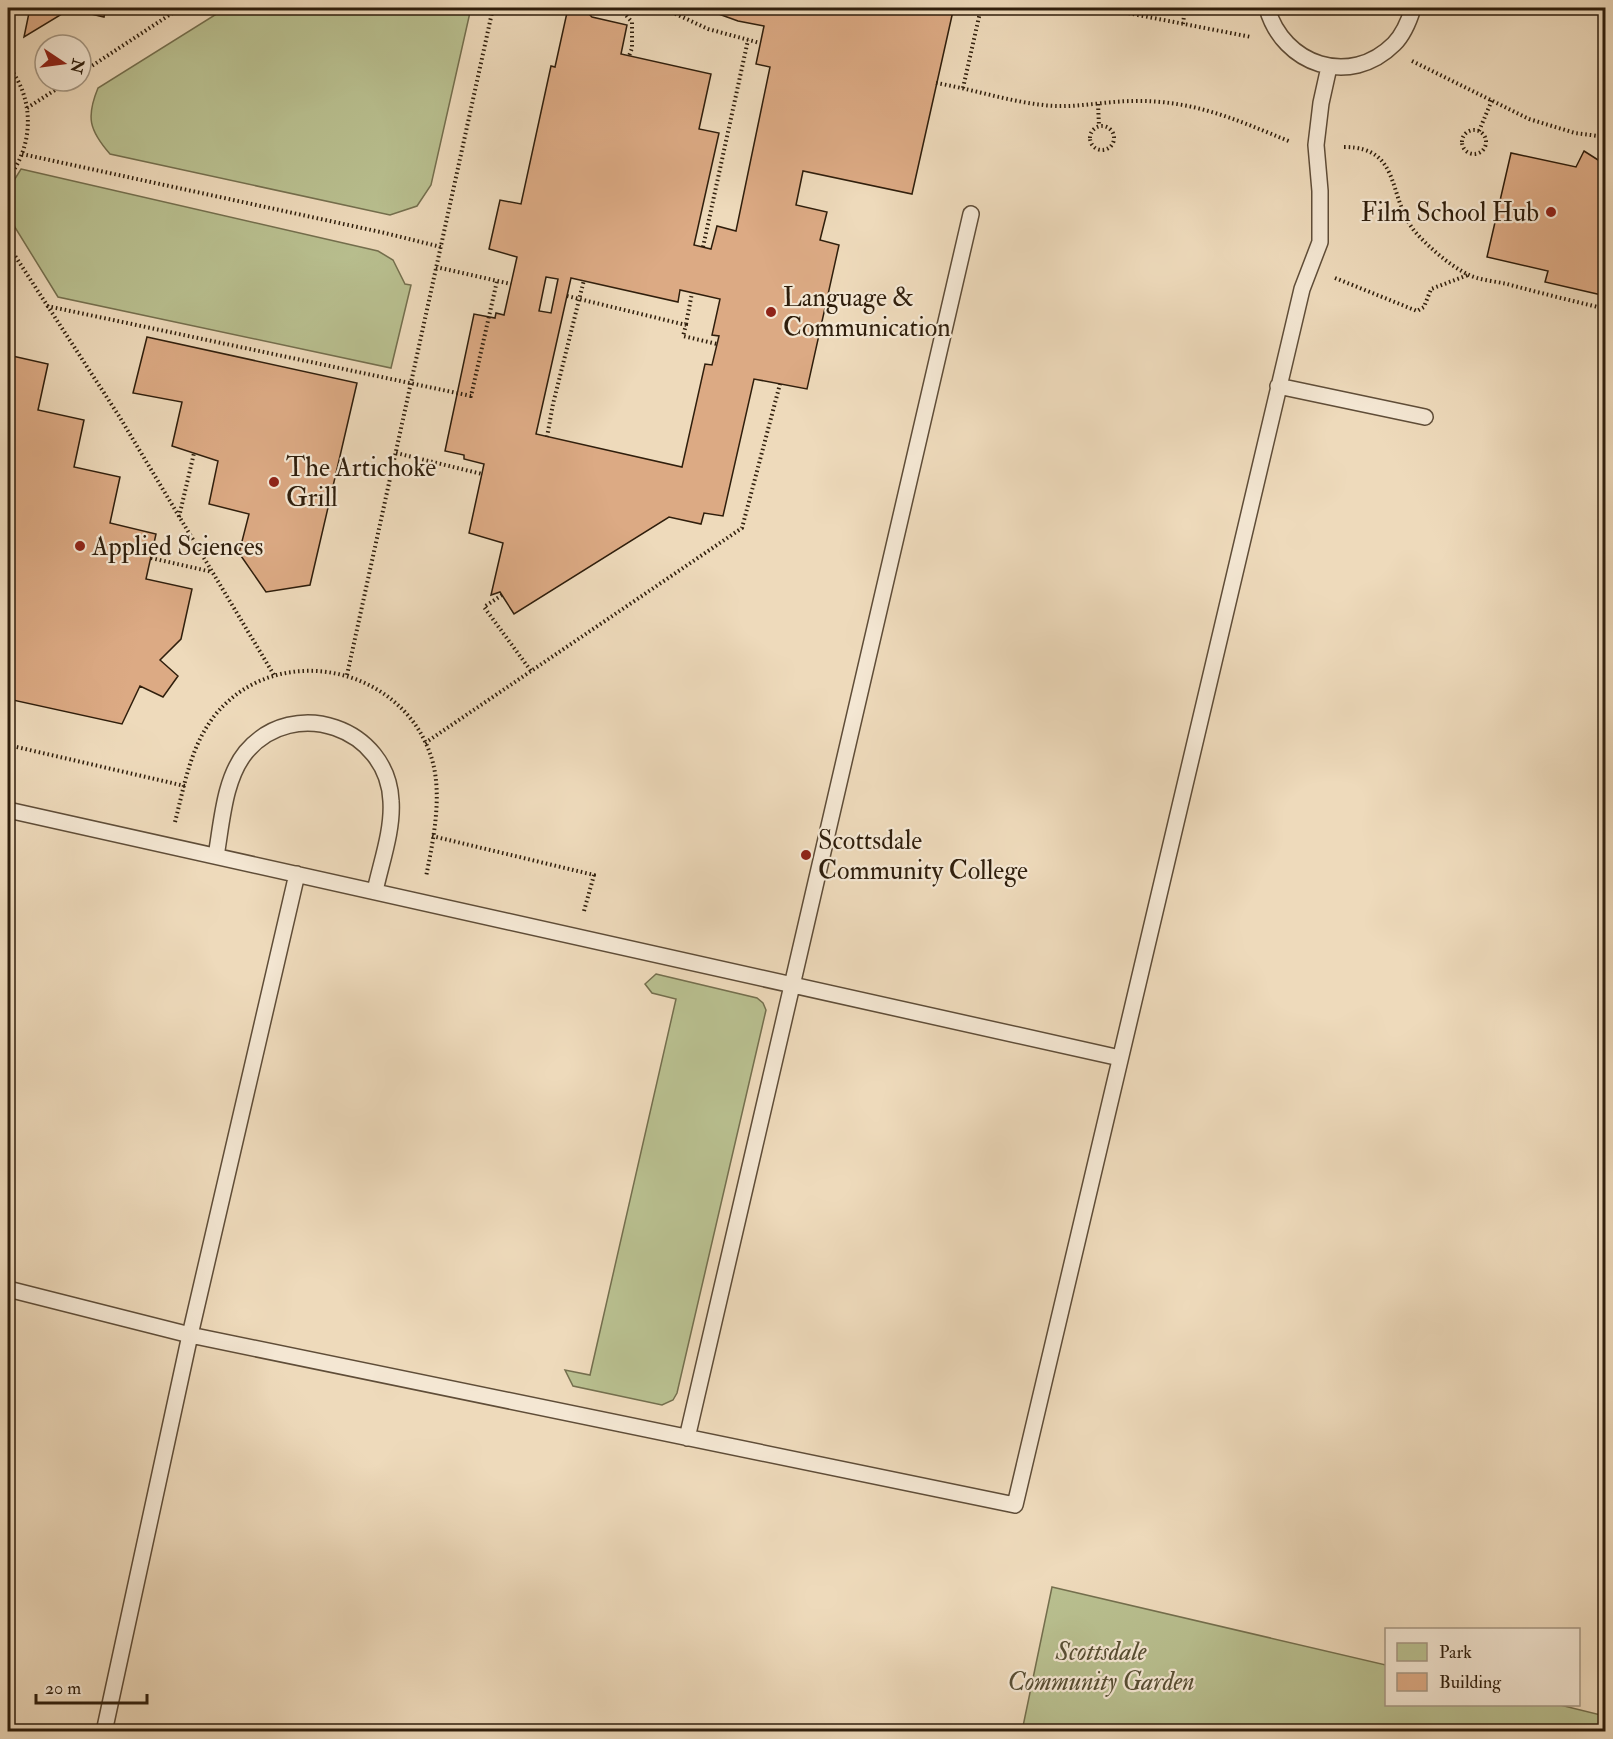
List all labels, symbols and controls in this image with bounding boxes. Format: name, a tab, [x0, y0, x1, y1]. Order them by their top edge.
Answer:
north arrow	[33, 33, 93, 93]
text: N	[65, 56, 88, 76]
place label: Film School Hub	[1361, 197, 1539, 229]
marker: Film School Hub	[1544, 205, 1558, 219]
place label: Language & Communication	[783, 282, 951, 344]
marker: Language & Communication	[764, 305, 778, 319]
place label: The Artichoke Grill	[286, 452, 436, 514]
marker: The Artichoke Grill	[267, 475, 281, 489]
place label: Applied Sciences	[91, 531, 264, 564]
marker: Applied Sciences	[73, 539, 87, 553]
place label: Scottsdale Community College	[818, 825, 1028, 887]
marker: Scottsdale Community College	[799, 848, 813, 862]
legend	[1385, 1628, 1580, 1706]
park label: Scottsdale Community Garden	[1007, 1636, 1195, 1698]
text: Park	[1439, 1641, 1472, 1664]
scale bar	[36, 1667, 147, 1705]
text: Building	[1439, 1671, 1502, 1694]
text: 20 m	[45, 1677, 81, 1700]

